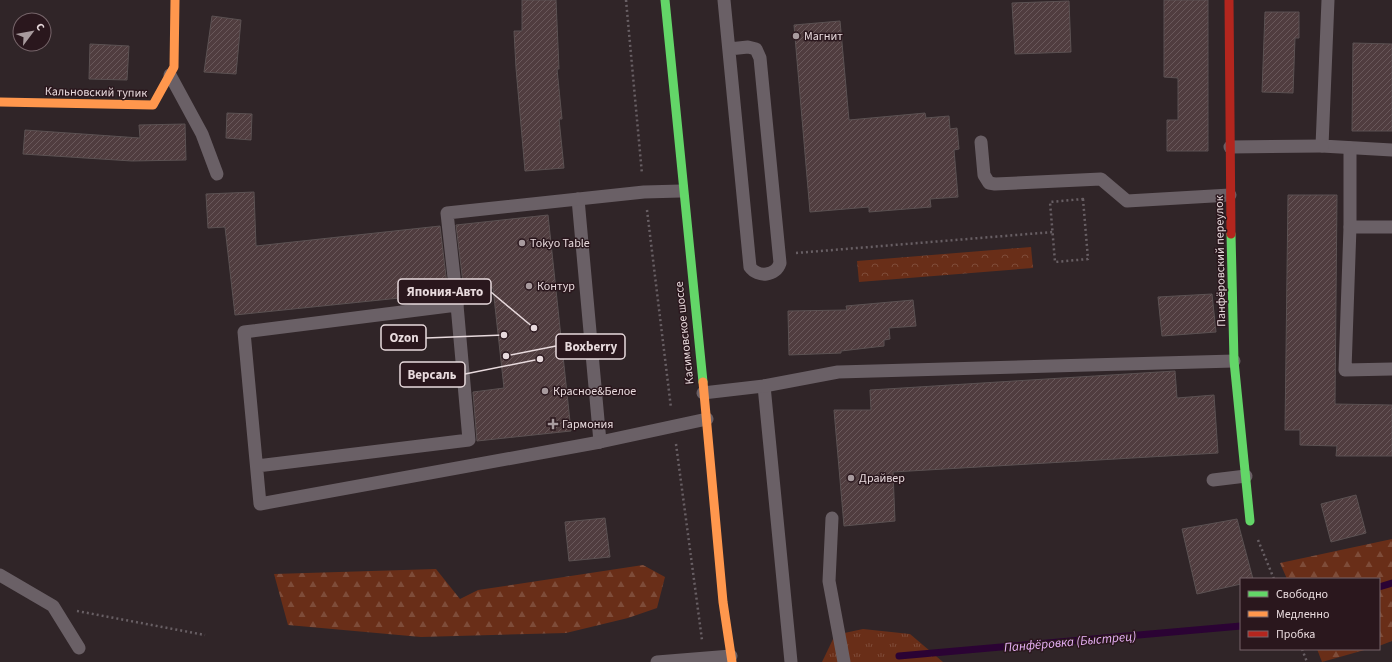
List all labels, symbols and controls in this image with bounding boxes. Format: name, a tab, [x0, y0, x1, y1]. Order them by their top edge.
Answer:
north arrow	[12, 12, 52, 52]
text: С	[32, 20, 48, 34]
place label: Магнит	[804, 28, 843, 45]
marker: Магнит	[791, 31, 801, 41]
street label: Кальновский тупик	[45, 83, 147, 102]
street label: Панфёровский переулок	[1211, 195, 1230, 327]
place label: Tokyo Table	[530, 235, 590, 252]
marker: Tokyo Table	[517, 238, 527, 248]
place label: Контур	[537, 278, 575, 295]
callout: Япония-Авто	[398, 279, 491, 304]
marker: Контур	[524, 281, 534, 291]
street label: Касимовское шоссе	[671, 281, 698, 385]
text: Япония-Авто	[407, 283, 483, 301]
callout: Ozon	[381, 325, 426, 350]
text: Ozon	[389, 329, 419, 347]
callout: Boxberry	[556, 334, 625, 359]
text: Boxberry	[565, 338, 618, 356]
callout: Версаль	[400, 362, 465, 387]
text: Версаль	[408, 366, 457, 384]
place label: Красное&Белое	[553, 383, 636, 400]
marker: Красное&Белое	[540, 386, 550, 396]
place label: Гармония	[562, 416, 613, 433]
marker: Гармония	[547, 418, 559, 430]
place label: Драйвер	[859, 470, 905, 487]
marker: Драйвер	[846, 473, 856, 483]
legend	[1240, 578, 1380, 650]
text: Свободно	[1276, 586, 1328, 603]
text: Медленно	[1276, 606, 1330, 623]
text: Пробка	[1276, 626, 1315, 643]
water label: Панфёровка (Быстрец)	[1003, 627, 1137, 657]

